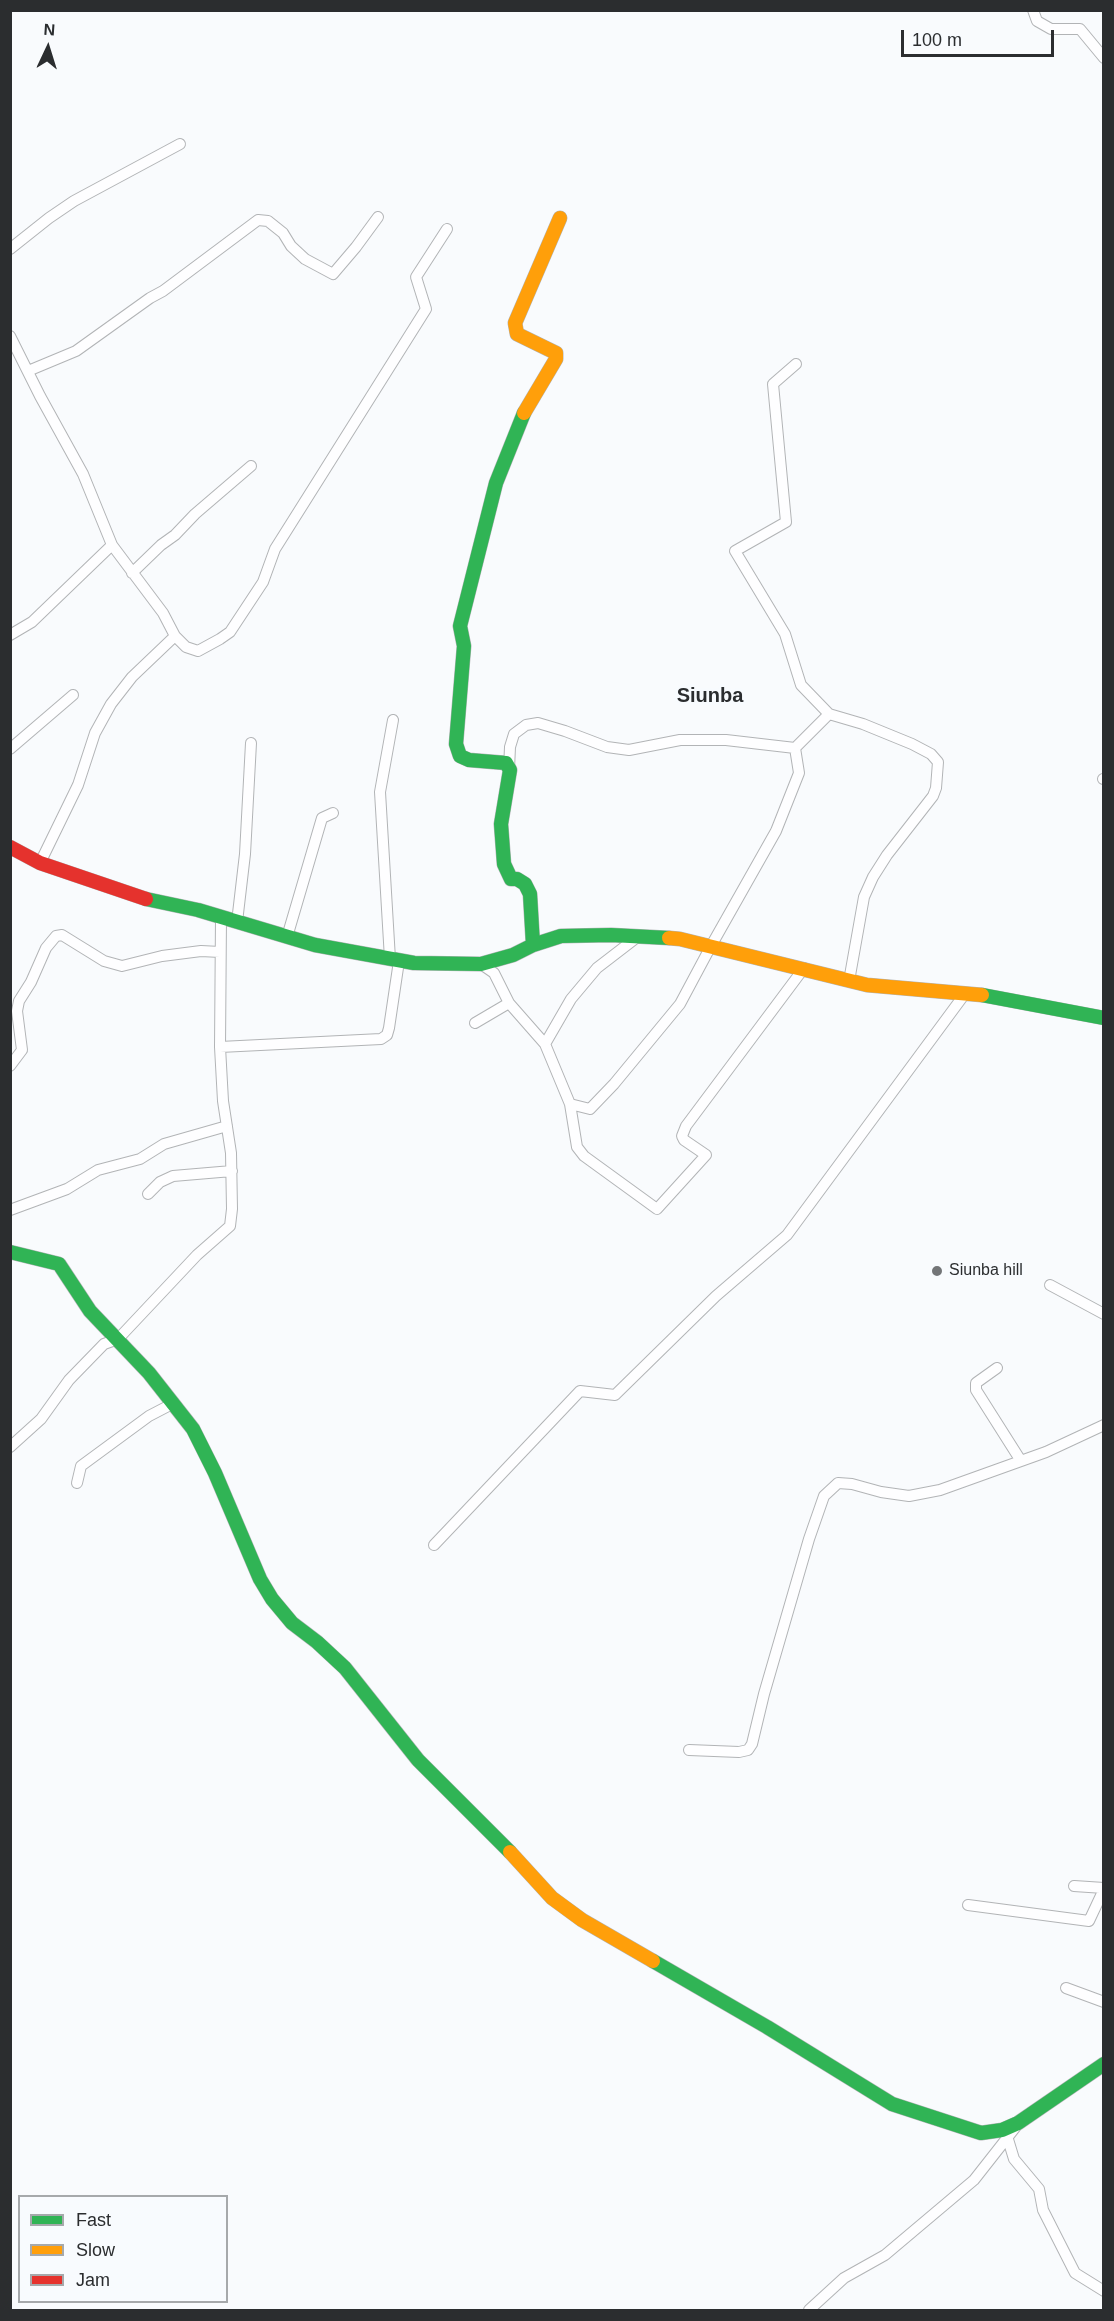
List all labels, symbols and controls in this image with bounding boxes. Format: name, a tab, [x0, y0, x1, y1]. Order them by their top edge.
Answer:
north arrow	[18, 18, 78, 78]
scale bar	[904, 18, 1057, 56]
text: N	[43, 21, 56, 38]
text: 100 m	[912, 30, 962, 50]
district label: Siunba	[677, 684, 743, 708]
place label: Siunba hill	[949, 1261, 1023, 1281]
marker: Siunba hill	[930, 1264, 944, 1278]
legend	[18, 2195, 228, 2303]
text: Fast	[76, 2210, 111, 2230]
text: Slow	[76, 2240, 115, 2260]
text: Jam	[76, 2270, 110, 2290]

